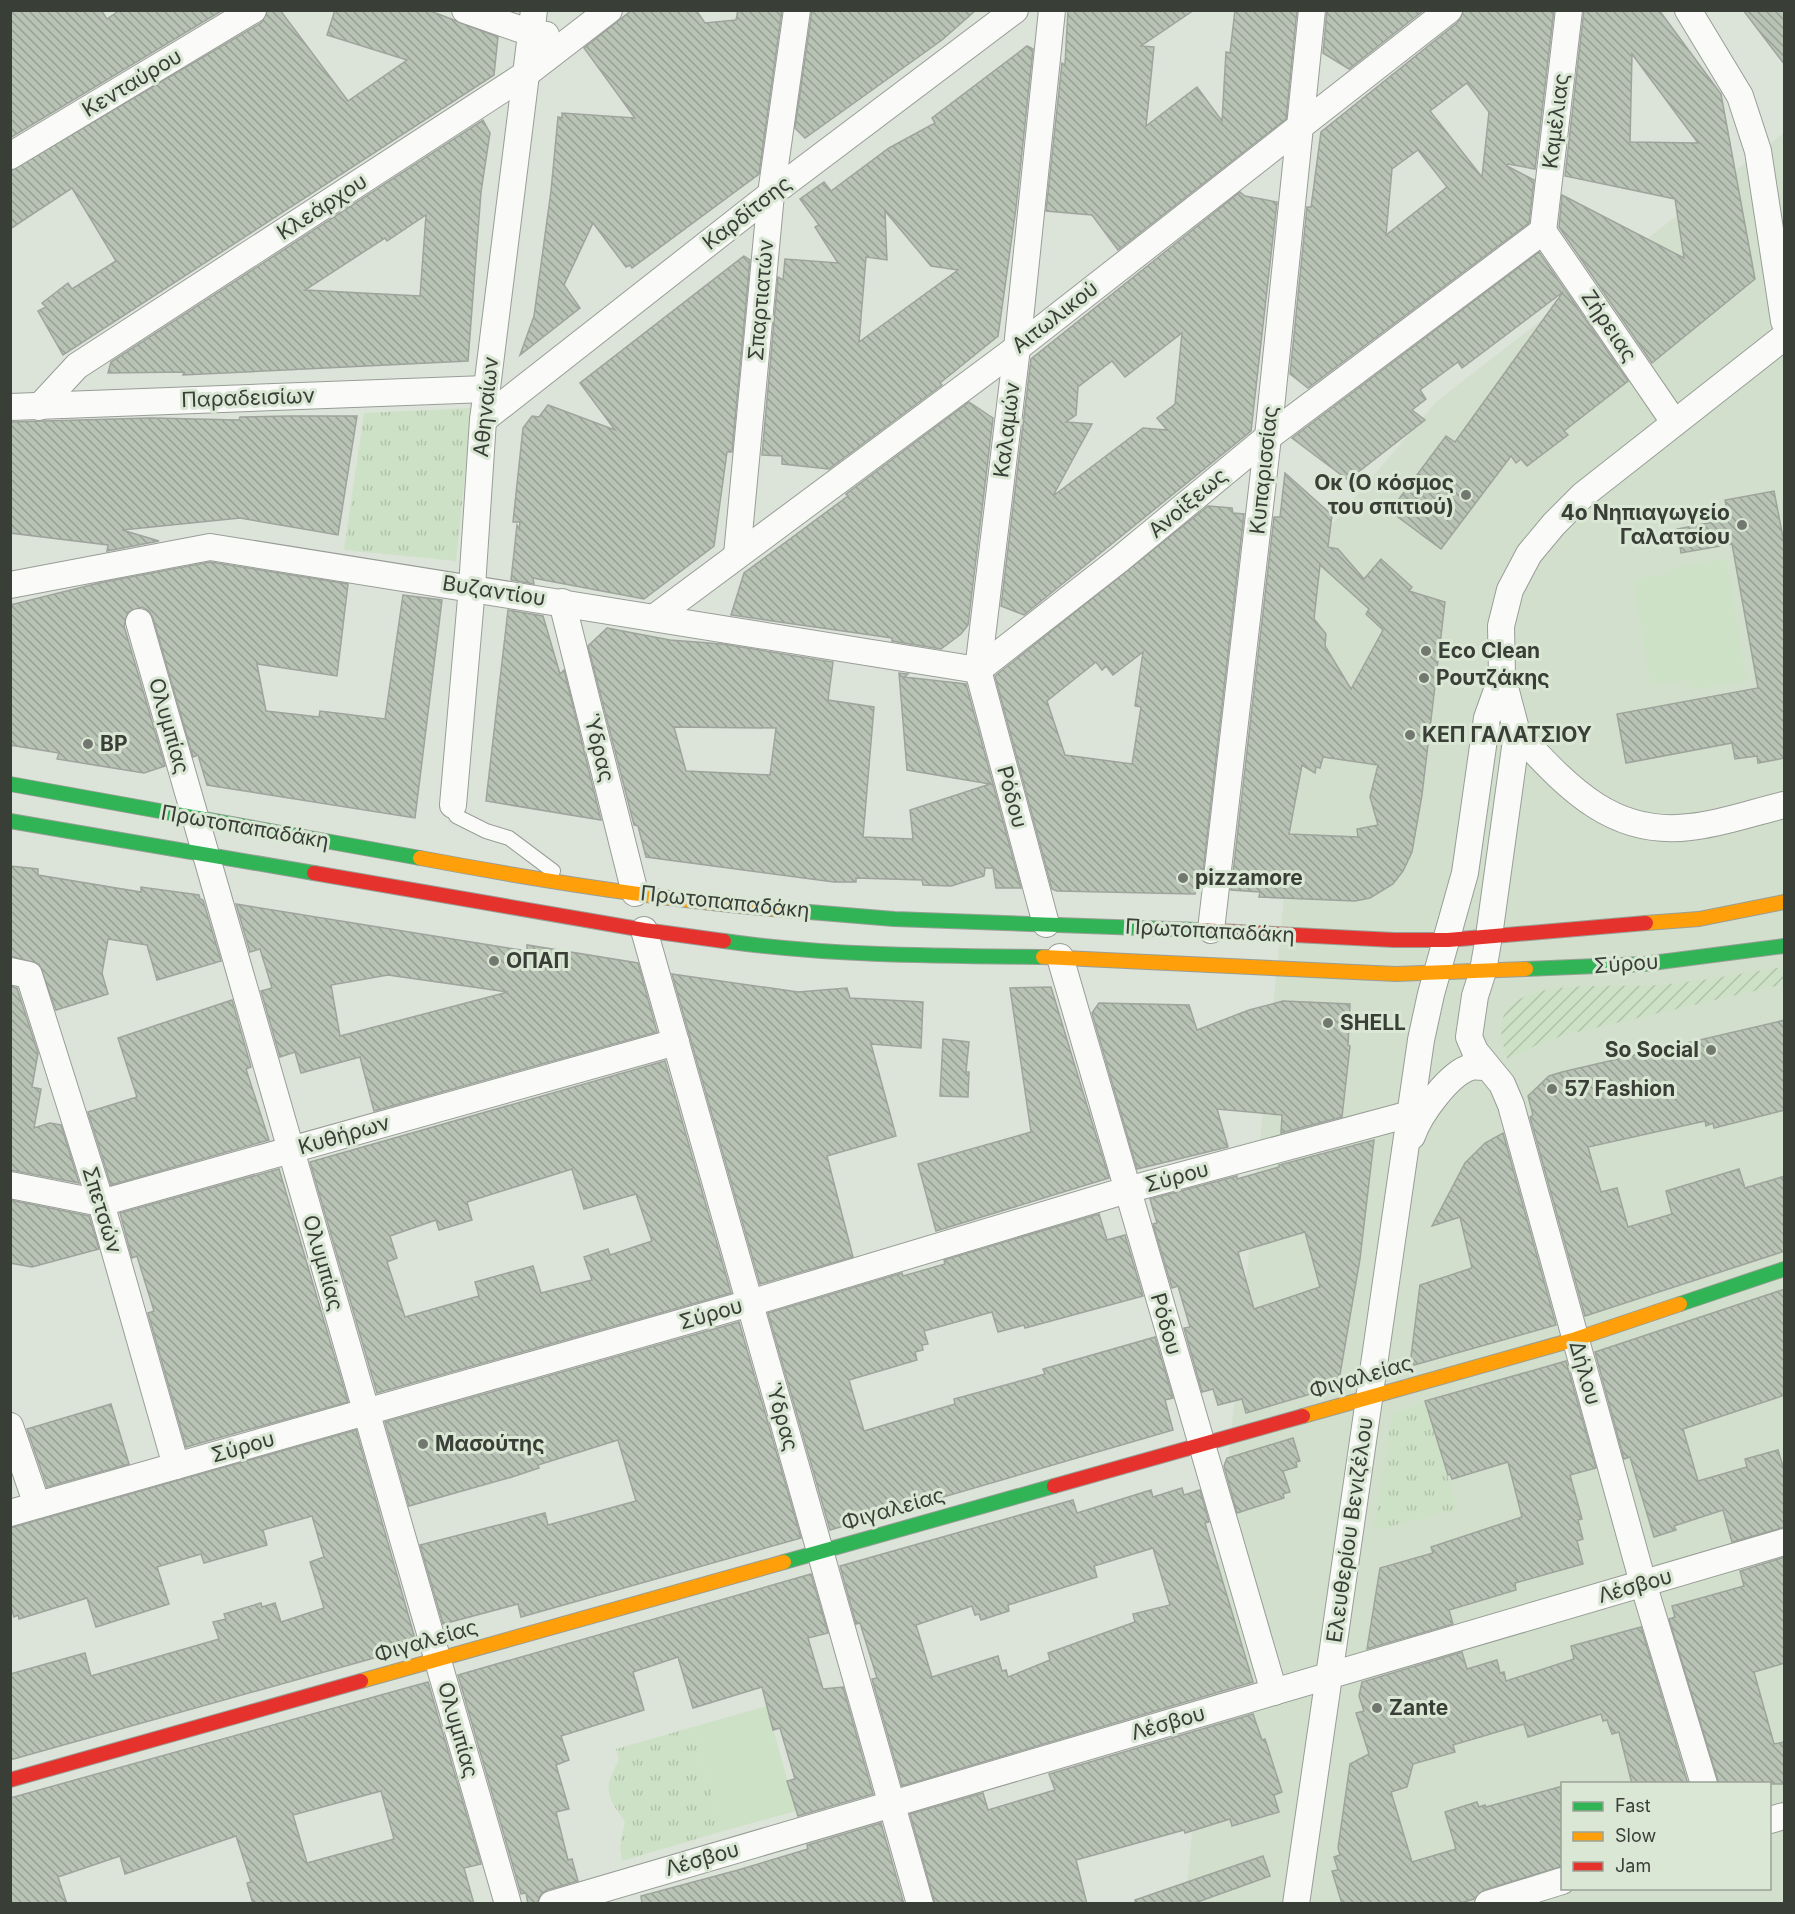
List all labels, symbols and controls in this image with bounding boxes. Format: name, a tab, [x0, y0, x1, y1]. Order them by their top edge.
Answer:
street label: Κενταύρου	[77, 43, 186, 122]
street label: Καμέλιας	[1537, 72, 1574, 170]
street label: Κλεάρχου	[272, 168, 371, 245]
street label: Καρδίτσης	[697, 170, 796, 255]
street label: Σπαρτιατών	[743, 238, 778, 362]
street label: Αιτωλικού	[1007, 275, 1103, 358]
street label: Ζήρειας	[1576, 285, 1643, 366]
street label: Αθηναίων	[468, 356, 503, 458]
street label: Καλαμών	[988, 381, 1025, 479]
street label: Παραδεισίων	[181, 383, 315, 412]
street label: Κυπαρισσίας	[1244, 404, 1283, 535]
street label: Ανοίξεως	[1143, 462, 1232, 543]
place label: Οκ (Ο κόσμος του σπιτιού)	[1314, 470, 1454, 519]
marker: Οκ (Ο κόσμος του σπιτιού)	[1459, 488, 1473, 502]
place label: 4ο Νηπιαγωγείο Γαλατσίου	[1561, 500, 1730, 549]
marker: 4ο Νηπιαγωγείο Γαλατσίου	[1735, 518, 1749, 532]
street label: Βυζαντίου	[441, 570, 547, 611]
place label: Eco Clean	[1438, 638, 1540, 663]
marker: Eco Clean	[1419, 644, 1433, 658]
place label: Ρουτζάκης	[1436, 665, 1550, 690]
marker: Ρουτζάκης	[1417, 671, 1431, 685]
street label: Ολυμπίας	[144, 675, 195, 777]
street label: Ύδρας	[579, 711, 620, 785]
place label: ΚΕΠ ΓΑΛΑΤΣΙΟΥ	[1422, 722, 1592, 747]
marker: ΚΕΠ ΓΑΛΑΤΣΙΟΥ	[1403, 728, 1417, 742]
place label: BP	[100, 731, 128, 756]
marker: BP	[81, 737, 95, 751]
street label: Ρόδου	[992, 763, 1033, 831]
street label: Πρωτοπαπαδάκη	[159, 799, 331, 854]
place label: pizzamore	[1195, 865, 1303, 890]
marker: pizzamore	[1176, 871, 1190, 885]
street label: Πρωτοπαπαδάκη	[639, 880, 811, 923]
street label: Πρωτοπαπαδάκη	[1125, 914, 1296, 947]
place label: ΟΠΑΠ	[506, 948, 569, 973]
street label: Σύρου	[1593, 949, 1659, 978]
marker: ΟΠΑΠ	[487, 954, 501, 968]
place label: SHELL	[1340, 1010, 1406, 1035]
marker: SHELL	[1321, 1016, 1335, 1030]
place label: So Social	[1605, 1037, 1699, 1062]
marker: So Social	[1704, 1043, 1718, 1057]
place label: 57 Fashion	[1564, 1076, 1675, 1101]
marker: 57 Fashion	[1545, 1082, 1559, 1096]
street label: Κυθήρων	[295, 1110, 393, 1160]
street label: Σύρου	[1142, 1156, 1211, 1197]
street label: Σπετσών	[77, 1163, 127, 1256]
street label: Ολυμπίας	[298, 1212, 349, 1314]
street label: Ρόδου	[1146, 1290, 1187, 1358]
street label: Σύρου	[676, 1293, 745, 1334]
street label: Δήλου	[1564, 1338, 1606, 1408]
street label: Φιγαλείας	[1306, 1350, 1415, 1403]
street label: Ύδρας	[761, 1380, 804, 1454]
street label: Ελευθερίου Βενιζέλου	[1321, 1416, 1378, 1644]
street label: Σύρου	[208, 1426, 277, 1467]
place label: Μασούτης	[435, 1431, 545, 1456]
marker: Μασούτης	[416, 1437, 430, 1451]
street label: Φιγαλείας	[838, 1482, 947, 1535]
street label: Λέσβου	[1595, 1563, 1675, 1608]
street label: Φιγαλείας	[371, 1614, 480, 1667]
street label: Ολυμπίας	[433, 1679, 484, 1781]
place label: Zante	[1389, 1695, 1448, 1720]
street label: Λέσβου	[1128, 1700, 1208, 1745]
marker: Zante	[1370, 1701, 1384, 1715]
legend	[1561, 1782, 1771, 1890]
text: Fast	[1615, 1795, 1651, 1816]
text: Slow	[1615, 1825, 1656, 1846]
street label: Λέσβου	[662, 1836, 742, 1881]
text: Jam	[1615, 1855, 1651, 1876]

